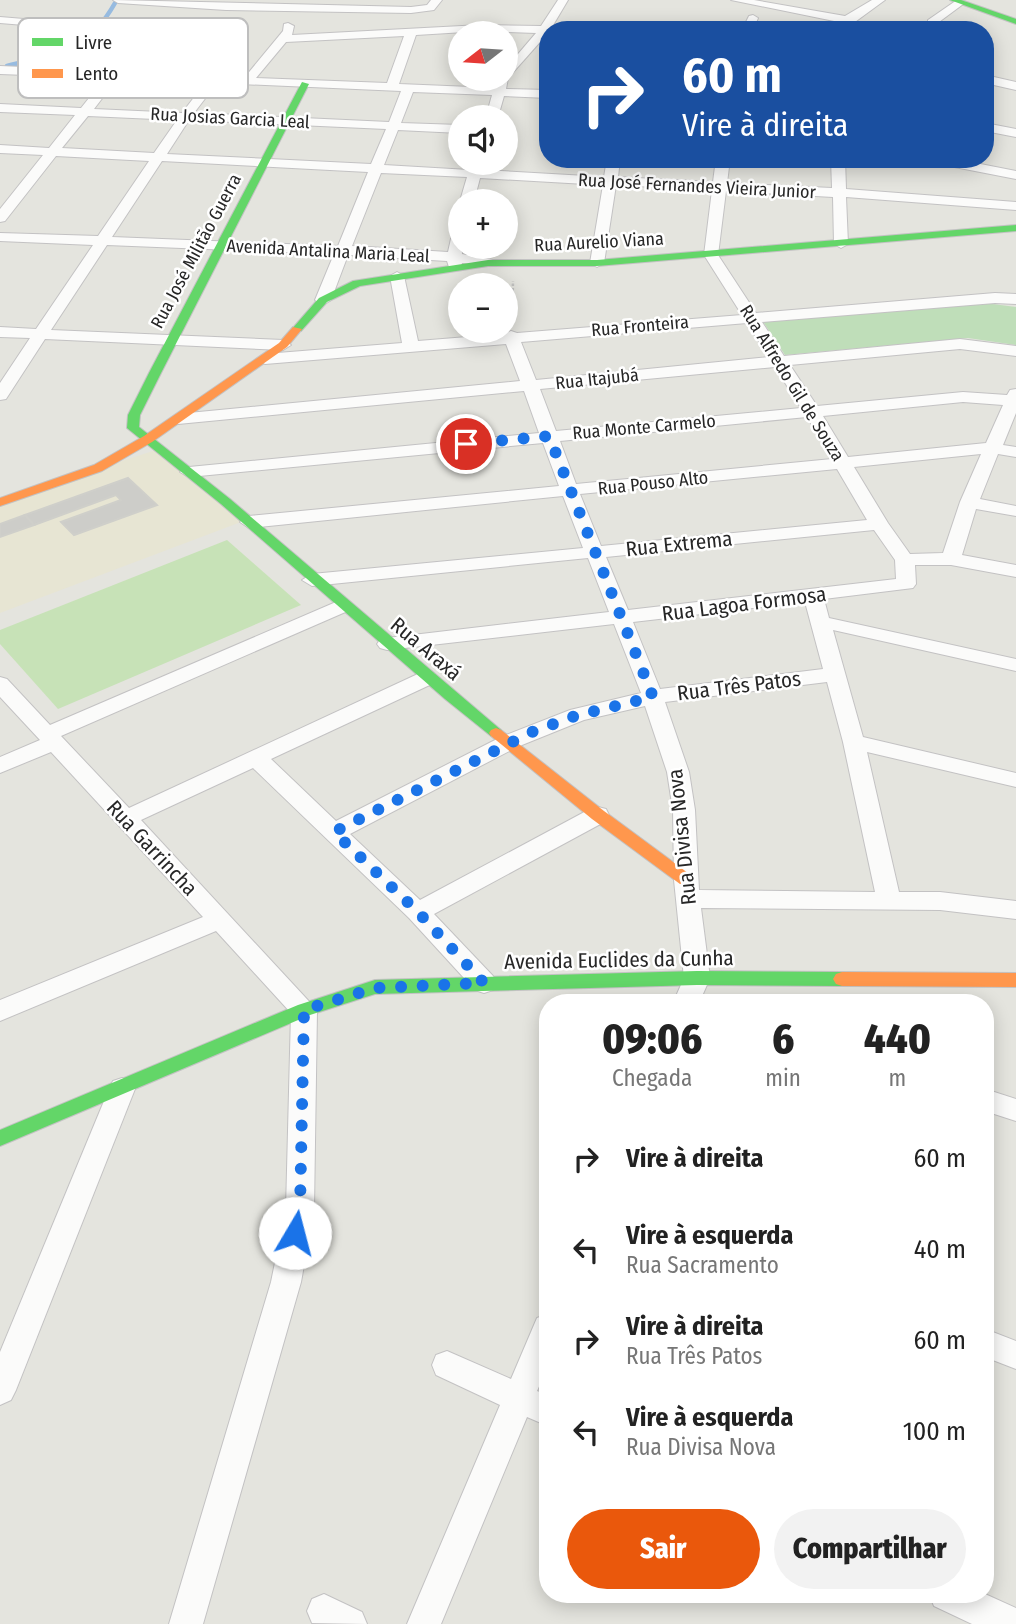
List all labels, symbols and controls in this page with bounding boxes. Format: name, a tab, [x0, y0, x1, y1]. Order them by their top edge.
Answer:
legend	[18, 18, 248, 98]
north arrow	[448, 21, 518, 91]
map controls	[448, 21, 518, 343]
text: Livre	[75, 31, 112, 54]
text: 60 m	[682, 46, 782, 105]
icon: right	[567, 49, 658, 140]
text: Lento	[75, 62, 118, 85]
street label: Rua Josias Garcia Leal	[150, 103, 310, 133]
button: sound	[448, 105, 518, 175]
text: Vire à direita	[682, 106, 848, 144]
street label: Rua José Fernandes Vieira Junior	[578, 169, 817, 203]
street label: Rua José Militão Guerra	[146, 170, 246, 332]
button: +	[448, 189, 518, 259]
street label: Rua Aurelio Viana	[534, 228, 664, 256]
street label: Avenida Antalina Maria Leal	[226, 235, 430, 267]
button: −	[448, 273, 518, 343]
street label: Rua Alfredo Gil de Souza	[735, 301, 849, 465]
street label: Rua Fronteira	[590, 311, 690, 341]
street label: Rua Itajubá	[554, 364, 640, 394]
street label: Rua Monte Carmelo	[571, 410, 717, 444]
pin	[436, 414, 496, 474]
icon: arrive	[447, 425, 485, 463]
street label: Rua Pouso Alto	[597, 466, 709, 500]
street label: Rua Extrema	[624, 525, 734, 563]
street label: Rua Lagoa Formosa	[660, 581, 828, 627]
street label: Rua Araxá	[385, 612, 467, 686]
street label: Rua Três Patos	[676, 666, 802, 706]
street label: Rua Divisa Nova	[662, 768, 702, 906]
street label: Rua Garrincha	[101, 795, 203, 901]
street label: Avenida Euclides da Cunha	[504, 945, 734, 975]
text: 09:06	[602, 1014, 702, 1064]
text: 6	[772, 1014, 794, 1064]
text: 440	[864, 1014, 931, 1064]
text: Chegada	[612, 1064, 692, 1092]
text: min	[765, 1064, 801, 1092]
text: m	[889, 1064, 906, 1092]
icon: right	[567, 1140, 605, 1178]
text: Vire à direita	[626, 1143, 764, 1174]
text: 60 m	[913, 1143, 966, 1174]
position arrow	[258, 1196, 332, 1270]
text: Vire à esquerda	[626, 1220, 793, 1251]
icon: left	[567, 1231, 605, 1269]
text: 40 m	[914, 1234, 966, 1265]
text: Rua Sacramento	[626, 1251, 779, 1279]
text: Vire à direita	[626, 1311, 764, 1342]
icon: right	[567, 1322, 605, 1360]
text: 60 m	[913, 1325, 966, 1356]
text: Rua Três Patos	[626, 1342, 762, 1370]
text: Vire à esquerda	[626, 1402, 793, 1433]
icon: left	[567, 1413, 605, 1451]
text: 100 m	[903, 1416, 966, 1447]
text: Rua Divisa Nova	[626, 1433, 776, 1461]
button: Sair	[567, 1509, 760, 1589]
button: Compartilhar	[774, 1509, 966, 1589]

